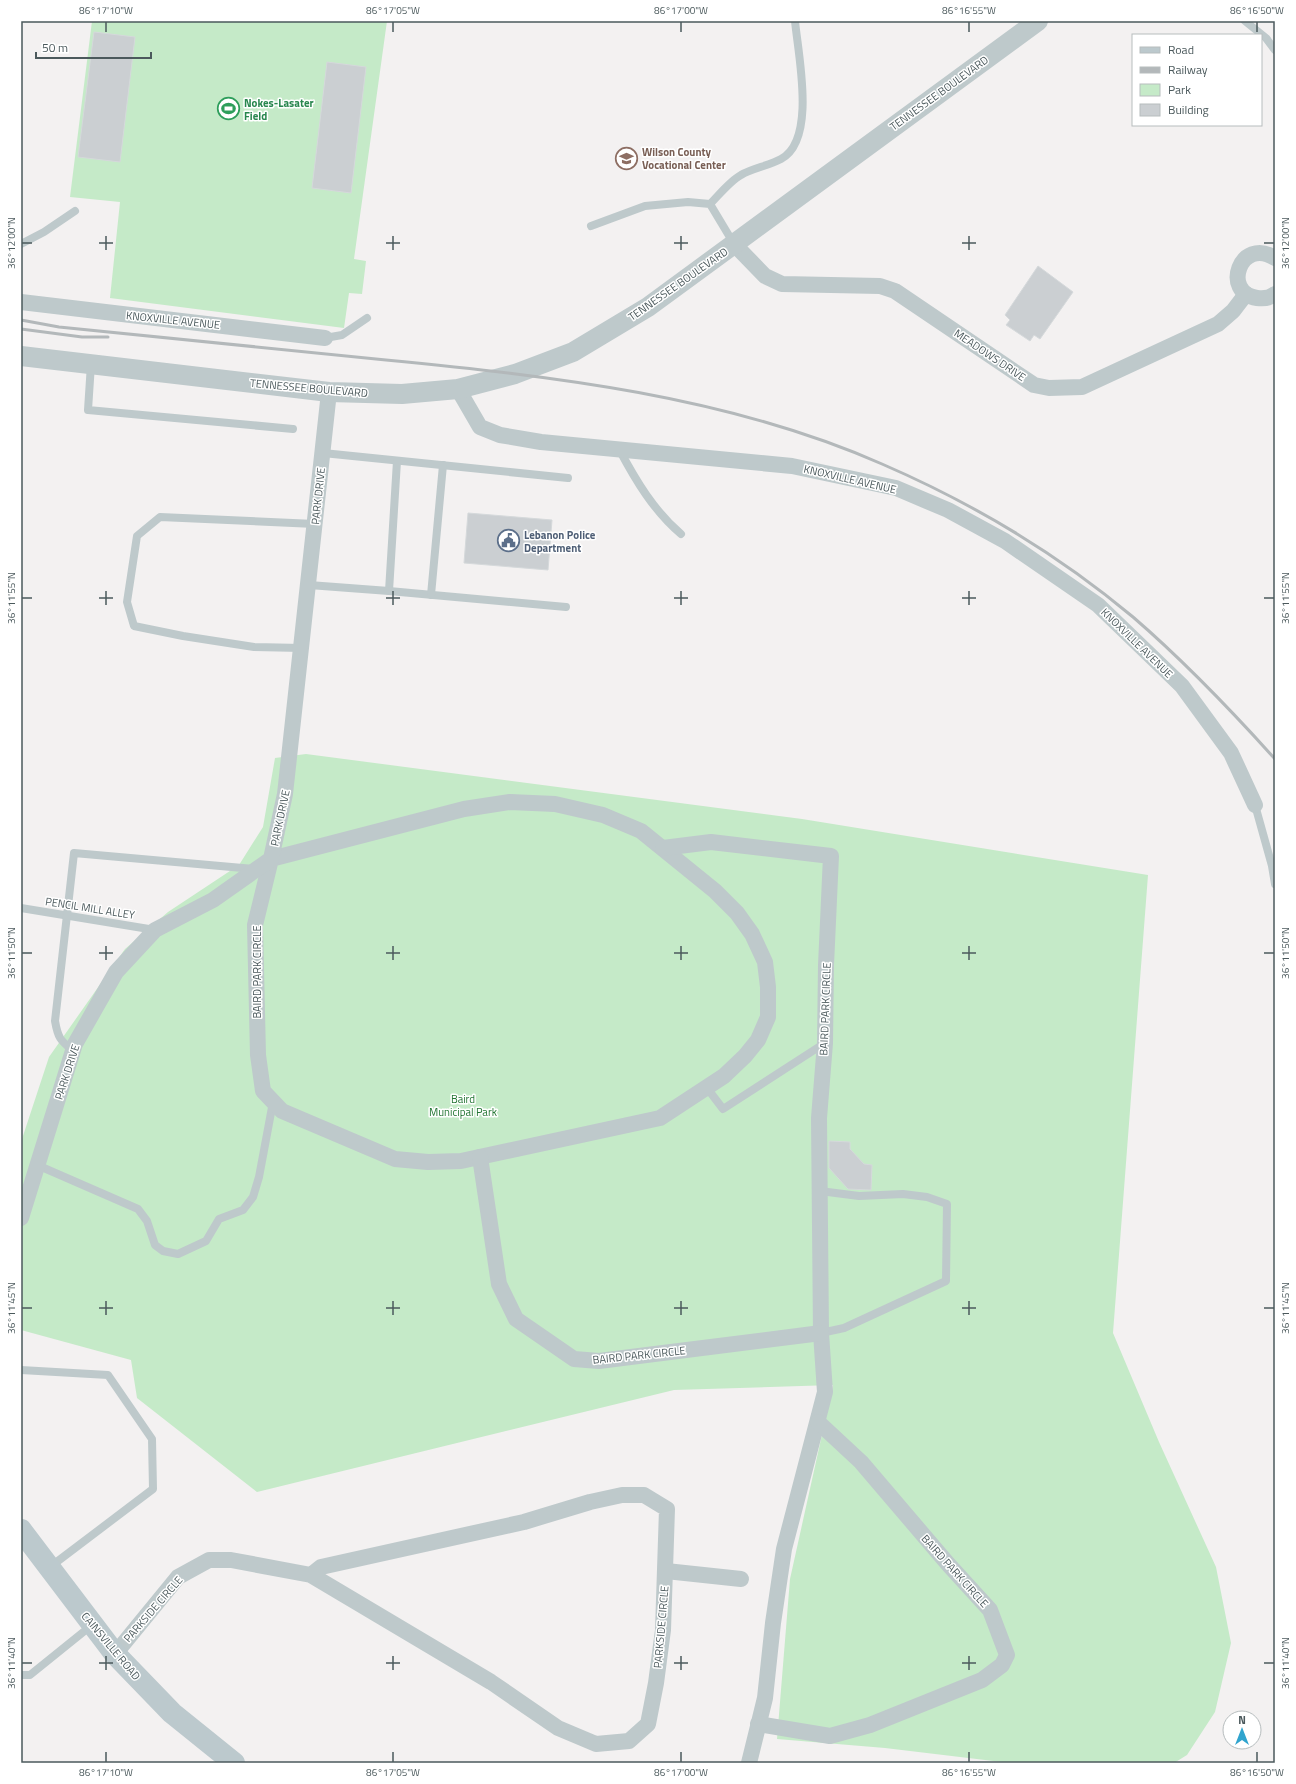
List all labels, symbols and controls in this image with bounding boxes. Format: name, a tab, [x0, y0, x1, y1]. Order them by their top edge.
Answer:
text: 86°17'10"W	[79, 3, 133, 18]
text: 86°17'05"W	[366, 3, 420, 18]
text: 86°17'00"W	[654, 3, 708, 18]
text: 86°16'55"W	[942, 3, 996, 18]
text: 86°16'50"W	[1230, 3, 1284, 18]
scale bar	[36, 34, 151, 60]
legend	[1132, 34, 1262, 126]
text: 50 m	[42, 38, 68, 57]
text: Road	[1168, 40, 1194, 59]
street label: TENNESSEE BOULEVARD	[886, 52, 992, 134]
text: Railway	[1168, 60, 1208, 79]
text: Park	[1168, 80, 1191, 99]
place label: Nokes-Lasater Field	[244, 95, 314, 124]
sports icon: Nokes-Lasater Field	[215, 96, 241, 122]
text: Building	[1168, 100, 1209, 119]
place label: Wilson County Vocational Center	[642, 144, 726, 173]
school or university icon: Wilson County Vocational Center	[613, 145, 639, 171]
text: 36°12'00"N	[4, 217, 19, 269]
text: 36°12'00"N	[1278, 217, 1293, 269]
street label: TENNESSEE BOULEVARD	[625, 244, 731, 324]
street label: KNOXVILLE AVENUE	[125, 307, 221, 333]
street label: MEADOWS DRIVE	[951, 325, 1029, 385]
street label: TENNESSEE BOULEVARD	[249, 375, 369, 401]
street label: KNOXVILLE AVENUE	[802, 461, 898, 497]
street label: PARK DRIVE	[307, 467, 329, 525]
place label: Lebanon Police Department	[524, 527, 596, 556]
public building icon: Lebanon Police Department	[495, 528, 521, 554]
text: 36°11'55"N	[4, 572, 19, 624]
text: 36°11'55"N	[1278, 572, 1293, 624]
street label: KNOXVILLE AVENUE	[1097, 604, 1177, 682]
street label: PARK DRIVE	[266, 788, 294, 848]
street label: PENCIL MILL ALLEY	[44, 893, 136, 923]
street label: BAIRD PARK CIRCLE	[249, 925, 265, 1019]
text: 36°11'50"N	[4, 927, 19, 979]
text: 36°11'50"N	[1278, 927, 1293, 979]
street label: BAIRD PARK CIRCLE	[815, 962, 835, 1056]
street label: PARK DRIVE	[51, 1042, 83, 1102]
park label: Baird Municipal Park	[429, 1091, 498, 1120]
text: 36°11'45"N	[4, 1282, 19, 1334]
text: 36°11'45"N	[1278, 1282, 1293, 1334]
street label: BAIRD PARK CIRCLE	[592, 1342, 686, 1368]
street label: BAIRD PARK CIRCLE	[918, 1531, 992, 1611]
street label: PARKSIDE CIRCLE	[120, 1572, 186, 1646]
street label: PARKSIDE CIRCLE	[649, 1585, 673, 1669]
street label: CAINSVILLE ROAD	[78, 1609, 144, 1683]
text: 36°11'40"N	[4, 1637, 19, 1689]
text: 36°11'40"N	[1278, 1637, 1293, 1689]
north arrow	[1222, 1710, 1262, 1750]
text: N	[1238, 1712, 1246, 1728]
text: 86°17'10"W	[79, 1765, 133, 1780]
text: 86°17'05"W	[366, 1765, 420, 1780]
text: 86°17'00"W	[654, 1765, 708, 1780]
text: 86°16'55"W	[942, 1765, 996, 1780]
text: 86°16'50"W	[1230, 1765, 1284, 1780]

